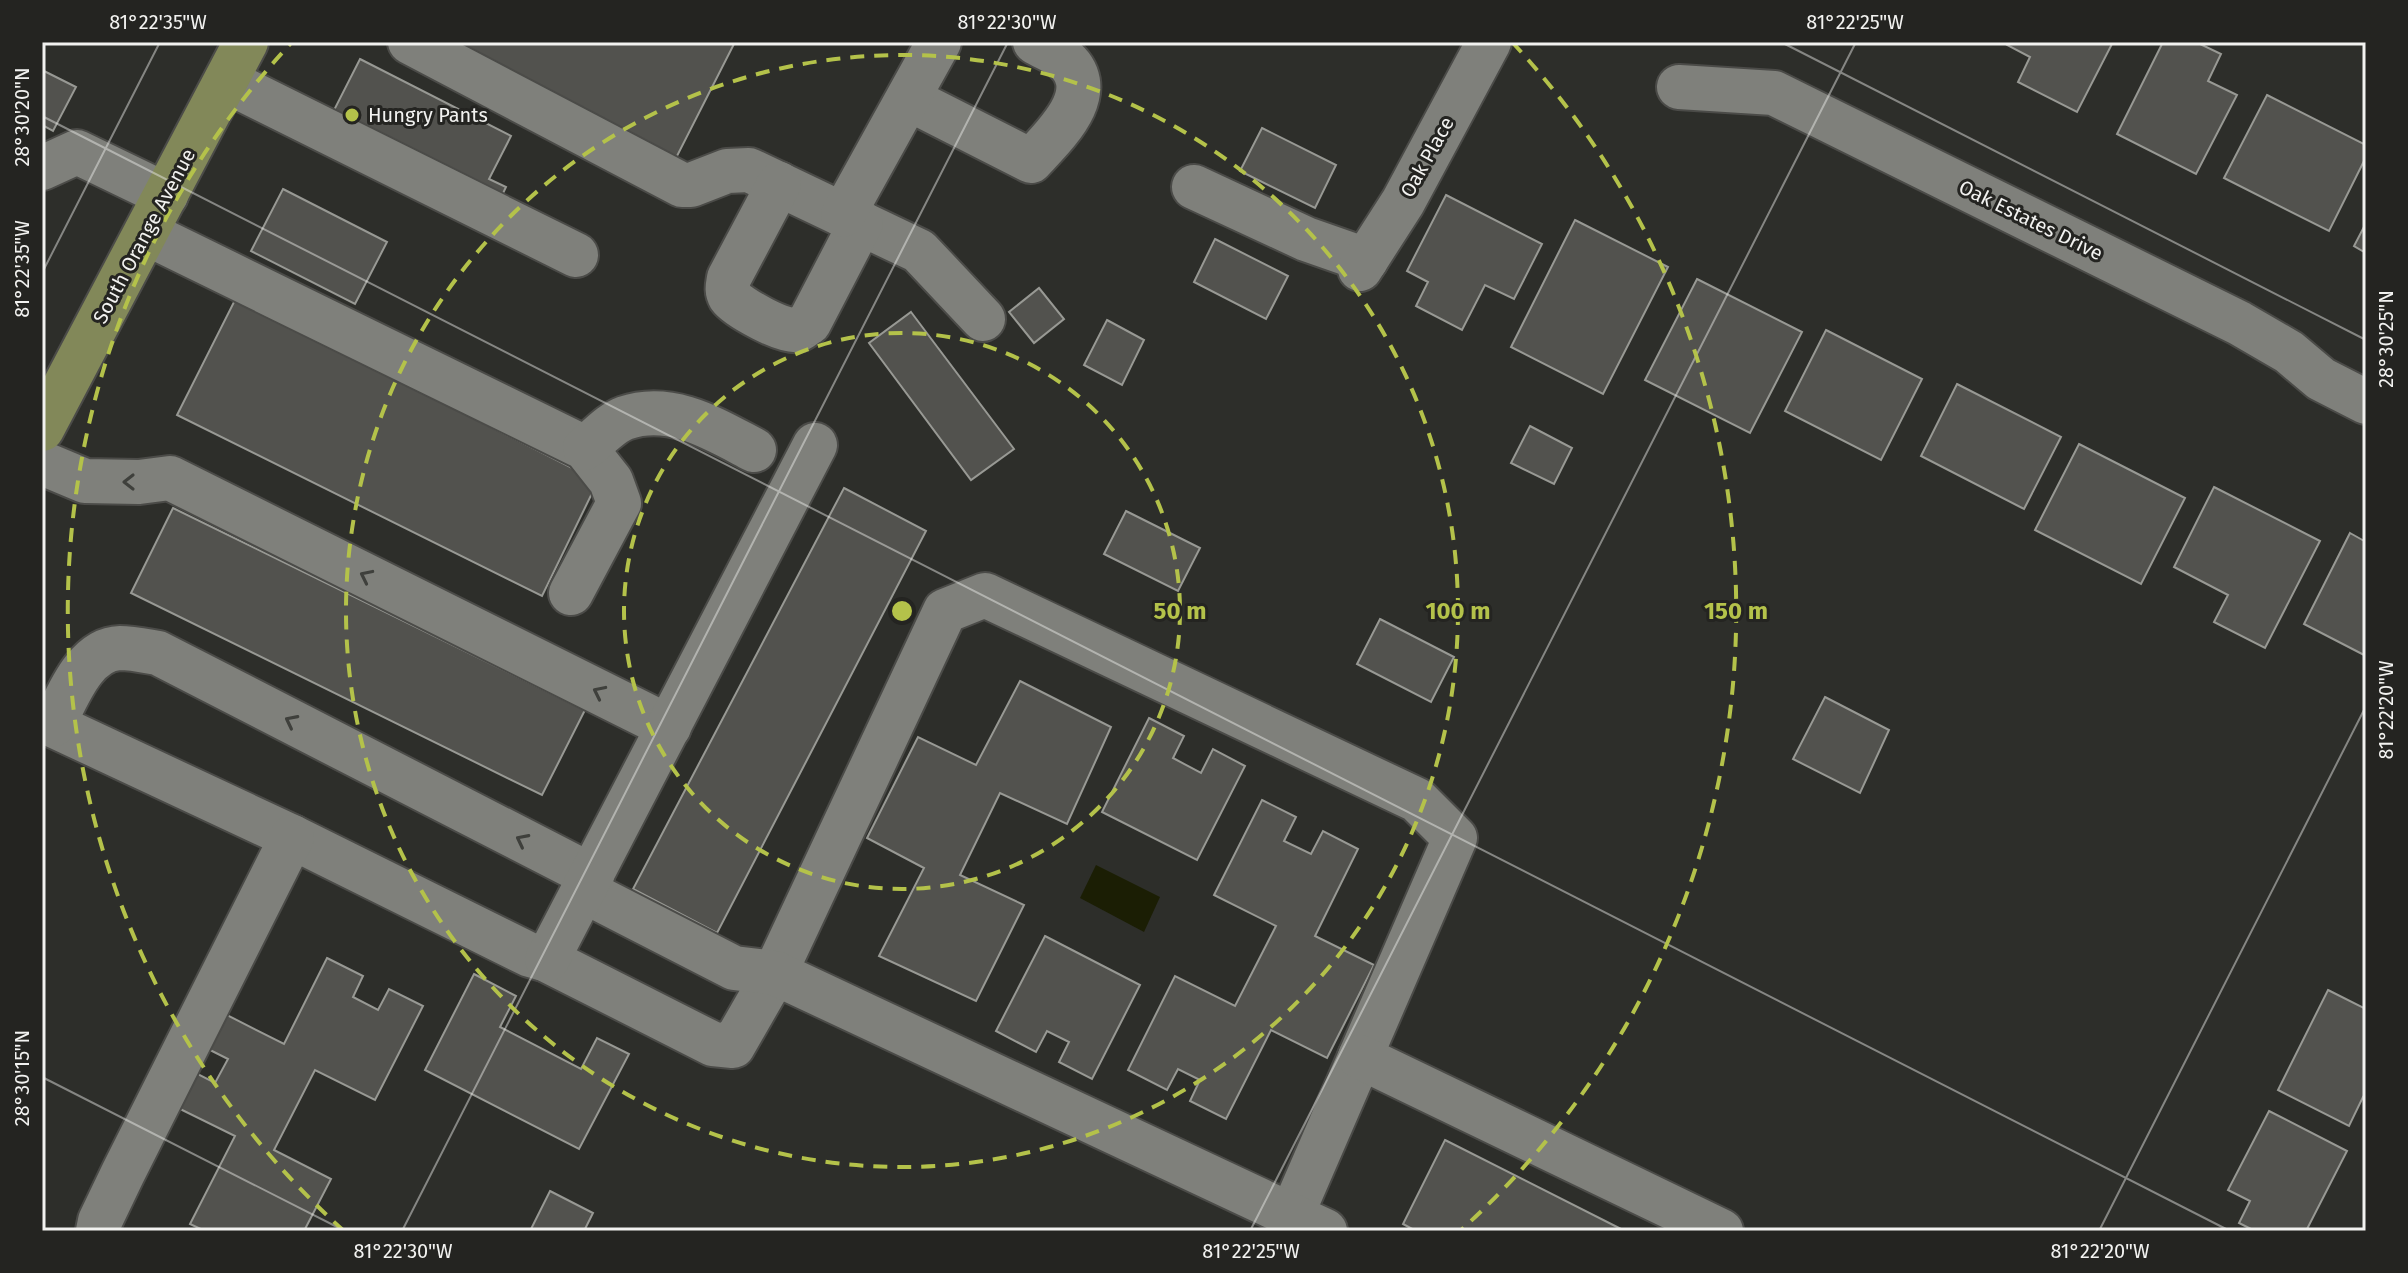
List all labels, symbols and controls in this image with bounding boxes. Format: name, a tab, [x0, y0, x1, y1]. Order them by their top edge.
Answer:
text: 81°22'35"W	[109, 10, 207, 34]
text: 81°22'30"W	[957, 10, 1057, 34]
text: 81°22'25"W	[1806, 10, 1904, 34]
text: 28°30'20"N	[10, 67, 34, 167]
place label: Hungry Pants	[368, 103, 488, 127]
marker: Hungry Pants	[343, 106, 361, 124]
street label: Oak Place	[1395, 113, 1459, 201]
street label: South Orange Avenue	[88, 144, 200, 328]
street label: Oak Estates Drive	[1955, 175, 2107, 265]
text: 81°22'35"W	[10, 220, 34, 318]
text: 28°30'25"N	[2374, 290, 2398, 388]
one-way arrow	[122, 473, 135, 491]
one-way arrow	[360, 570, 375, 586]
centre of rings	[888, 597, 916, 625]
text: 50 m	[1154, 597, 1206, 625]
text: 100 m	[1425, 597, 1491, 625]
text: 150 m	[1704, 597, 1768, 625]
text: 81°22'20"W	[2374, 660, 2398, 760]
one-way arrow	[592, 686, 607, 702]
one-way arrow	[285, 716, 299, 731]
one-way arrow	[516, 834, 531, 850]
text: 28°30'15"N	[10, 1030, 34, 1126]
text: 81°22'30"W	[353, 1239, 453, 1263]
text: 81°22'25"W	[1202, 1239, 1300, 1263]
text: 81°22'20"W	[2050, 1239, 2150, 1263]

